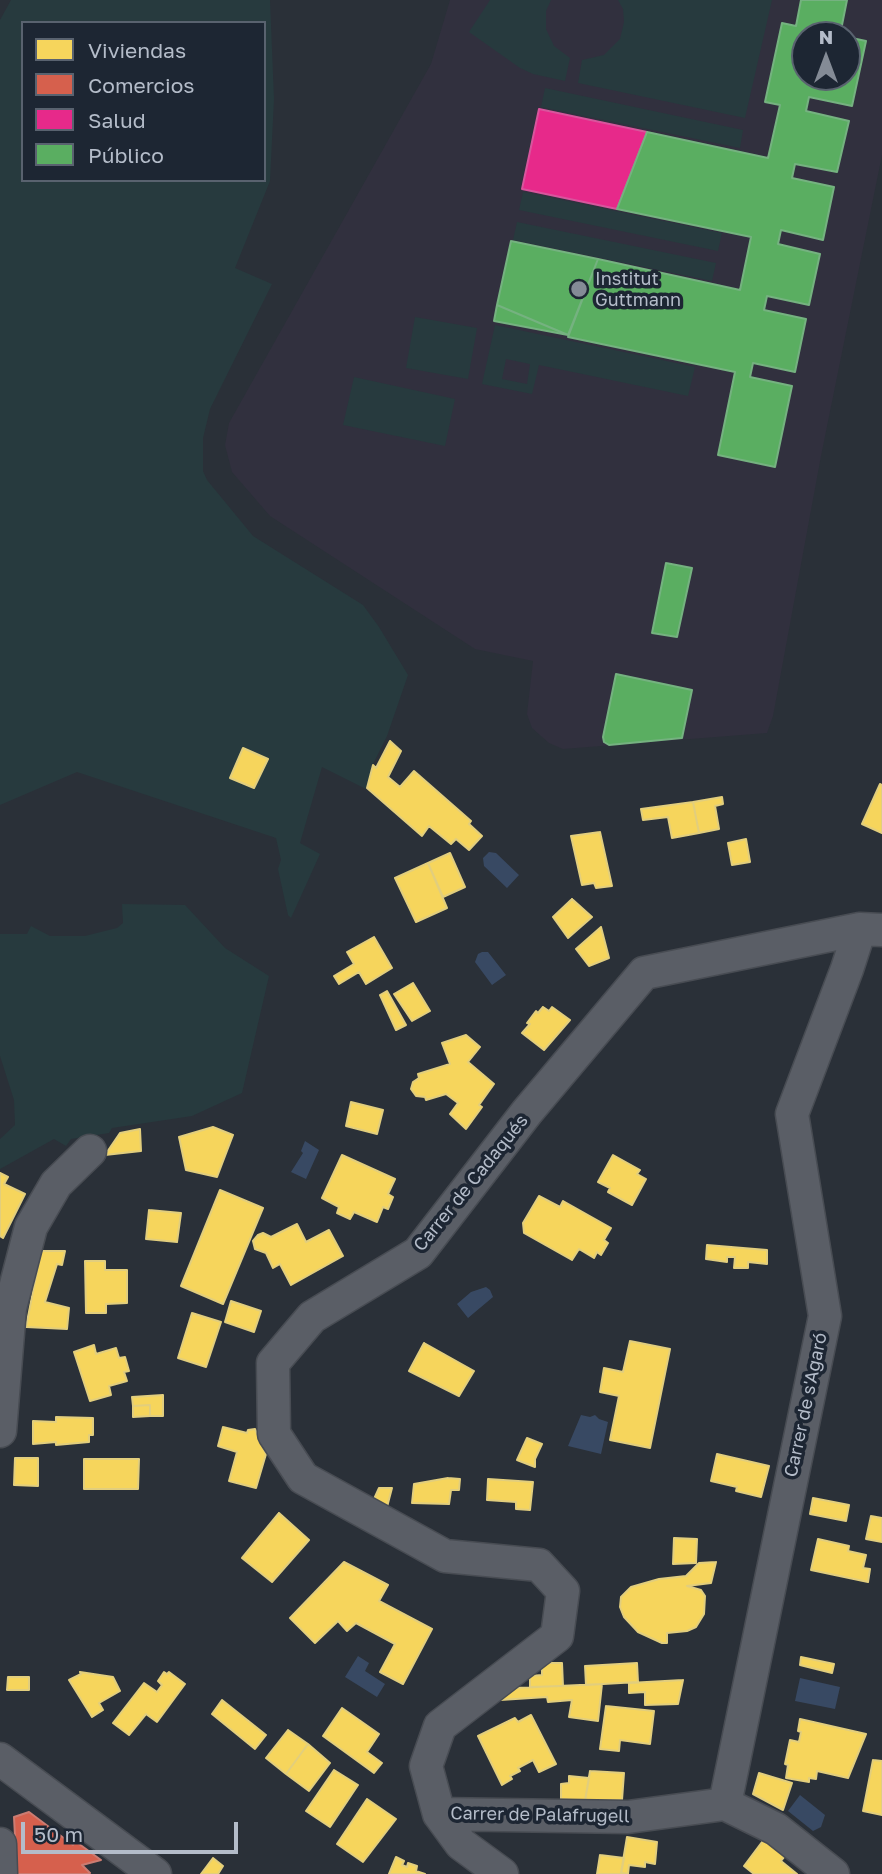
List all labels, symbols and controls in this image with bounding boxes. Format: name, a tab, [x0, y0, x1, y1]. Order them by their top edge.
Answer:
legend	[21, 21, 266, 182]
north arrow	[791, 21, 861, 91]
text: N	[819, 25, 833, 48]
text: Viviendas	[88, 37, 186, 63]
text: Comercios	[88, 72, 194, 98]
text: Salud	[88, 107, 146, 133]
text: Público	[88, 142, 164, 168]
place label: Institut Guttmann	[595, 268, 681, 310]
marker: Institut Guttmann	[569, 279, 589, 299]
street label: Carrer de Cadaqués	[409, 1110, 533, 1256]
street label: Carrer de s'Agaró	[780, 1331, 832, 1479]
street label: Carrer de Palafrugell	[450, 1803, 630, 1827]
scale bar	[24, 1808, 242, 1852]
text: 50 m	[34, 1821, 83, 1847]

